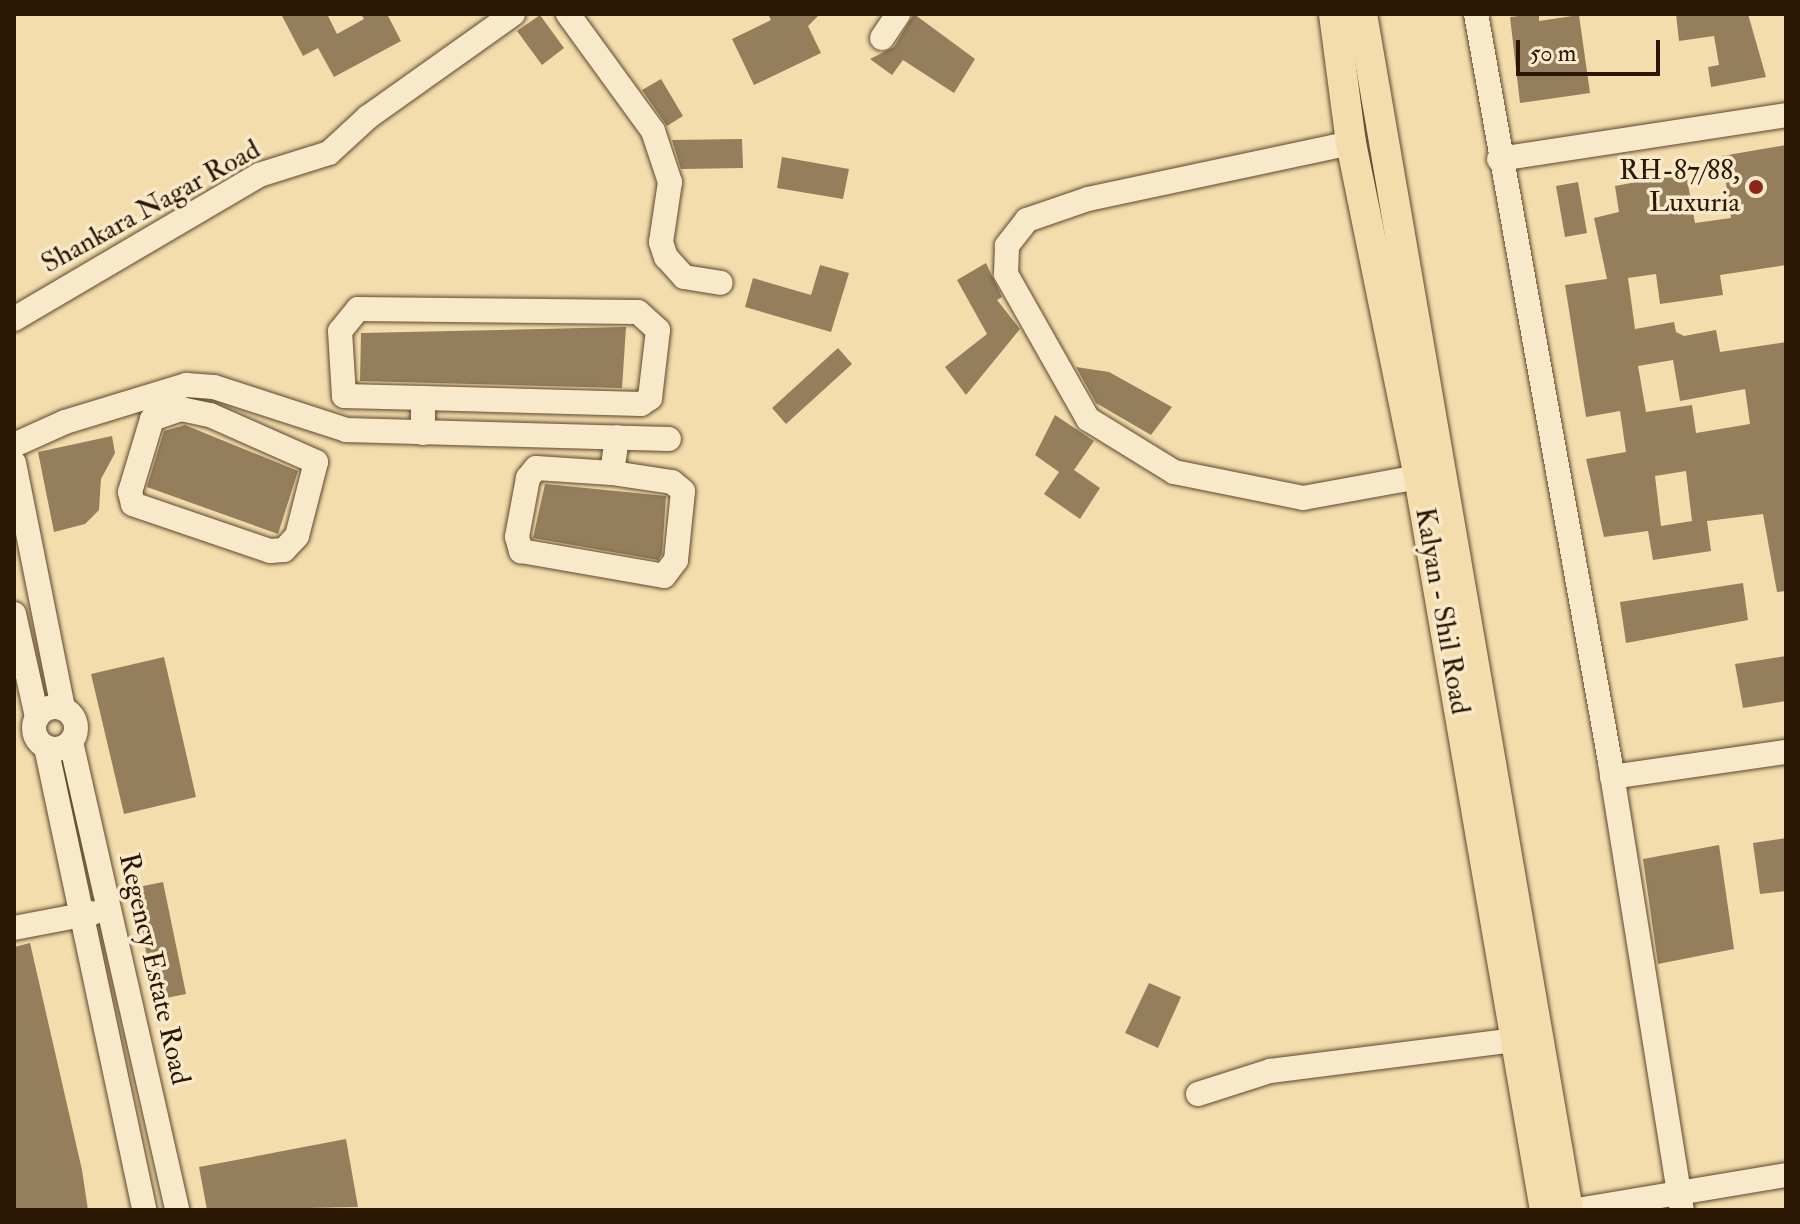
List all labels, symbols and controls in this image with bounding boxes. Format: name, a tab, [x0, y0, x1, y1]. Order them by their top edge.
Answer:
scale bar	[1520, 24, 1664, 74]
text: 50 m	[1530, 38, 1576, 69]
street label: Shankara Nagar Road	[36, 133, 266, 281]
place label: RH-87/88, Luxuria	[1619, 154, 1740, 220]
marker: RH-87/88, Luxuria	[1747, 178, 1765, 196]
street label: Kalyan - Shil Road	[1407, 505, 1477, 717]
street label: Regency Estate Road	[111, 850, 197, 1088]

